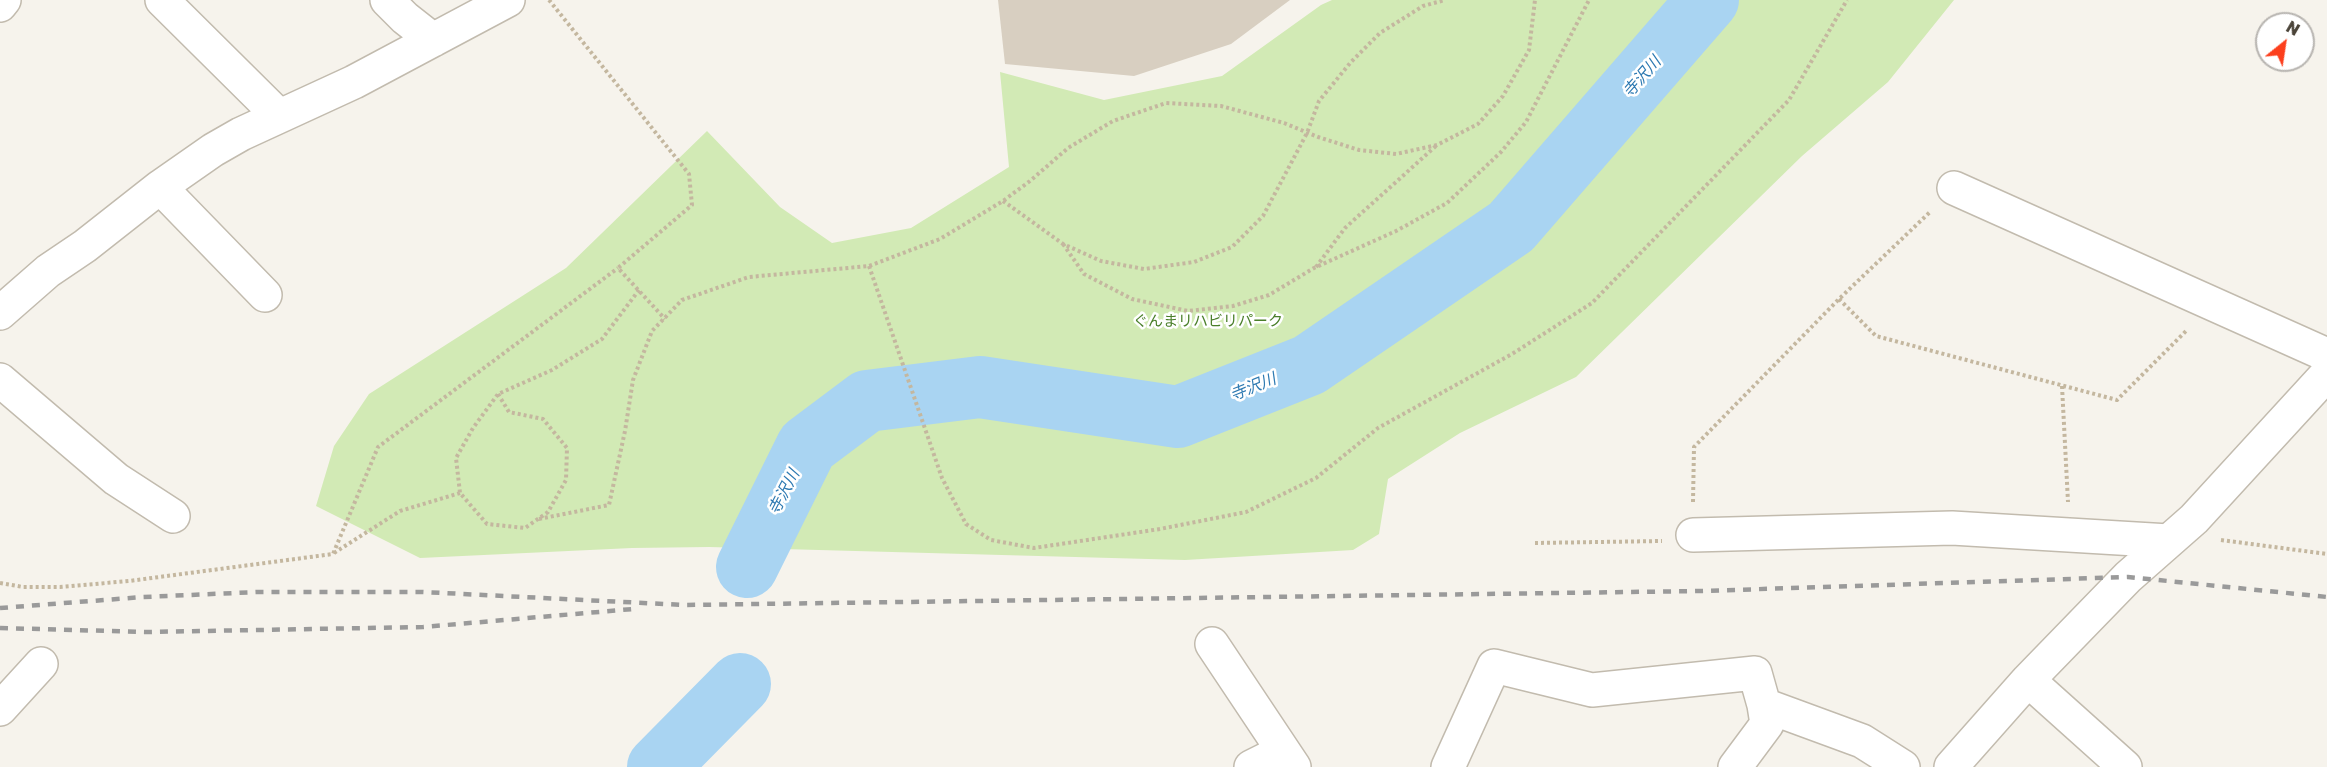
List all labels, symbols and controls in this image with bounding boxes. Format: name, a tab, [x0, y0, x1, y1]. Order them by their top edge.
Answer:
north arrow	[2255, 12, 2315, 72]
text: N	[2283, 16, 2303, 40]
water label: 寺沢川	[1619, 53, 1665, 101]
park label: ぐんまリハビリパーク	[1133, 312, 1283, 330]
water label: 寺沢川	[1227, 369, 1279, 405]
water label: 寺沢川	[765, 466, 803, 518]

